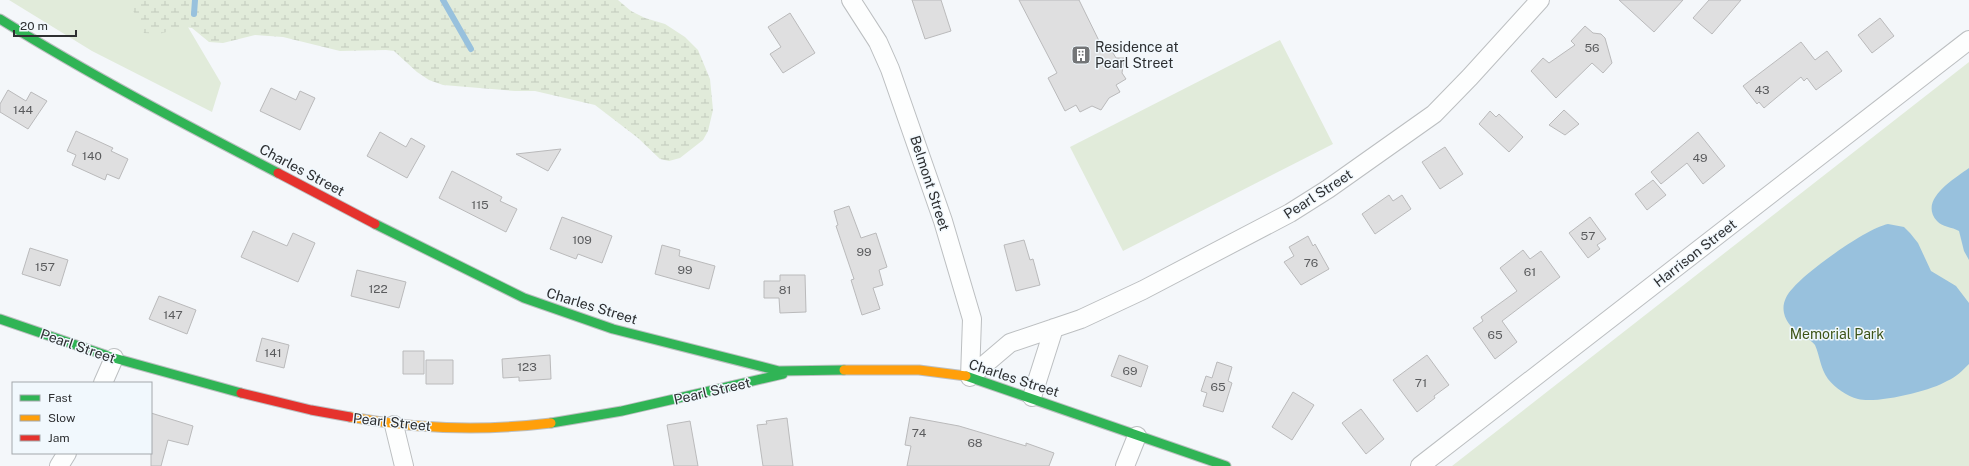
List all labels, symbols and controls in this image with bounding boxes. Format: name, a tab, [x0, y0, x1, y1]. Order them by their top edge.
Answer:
scale bar	[14, 12, 76, 38]
text: 20 m	[20, 19, 48, 33]
place label: Residence at Pearl Street	[1095, 39, 1179, 71]
house number: 56	[1584, 41, 1600, 55]
building icon: Residence at Pearl Street	[1070, 44, 1092, 66]
house number: 43	[1754, 83, 1770, 97]
house number: 144	[13, 103, 33, 117]
street label: Belmont Street	[907, 133, 953, 233]
street label: Charles Street	[257, 141, 347, 199]
house number: 140	[82, 149, 102, 163]
house number: 49	[1692, 151, 1708, 165]
street label: Pearl Street	[1281, 166, 1355, 222]
house number: 115	[471, 198, 489, 212]
street label: Harrison Street	[1651, 216, 1739, 290]
house number: 57	[1581, 229, 1595, 243]
house number: 109	[572, 233, 592, 247]
house number: 99	[857, 245, 871, 259]
house number: 76	[1304, 256, 1318, 270]
house number: 157	[35, 260, 55, 274]
house number: 99	[678, 263, 692, 277]
house number: 61	[1524, 265, 1536, 279]
house number: 122	[368, 282, 388, 296]
house number: 81	[779, 283, 791, 297]
street label: Charles Street	[545, 285, 639, 327]
house number: 147	[163, 308, 183, 322]
street label: Pearl Street	[38, 326, 118, 366]
park label: Memorial Park	[1790, 326, 1884, 342]
house number: 65	[1487, 328, 1503, 342]
house number: 141	[264, 346, 282, 360]
street label: Charles Street	[967, 356, 1061, 400]
house number: 123	[517, 360, 537, 374]
house number: 69	[1123, 364, 1137, 378]
street label: Pearl Street	[672, 374, 752, 408]
house number: 71	[1415, 376, 1427, 390]
house number: 65	[1210, 380, 1226, 394]
legend	[12, 382, 152, 454]
text: Fast	[48, 391, 73, 405]
street label: Pearl Street	[352, 410, 432, 434]
text: Slow	[48, 411, 76, 425]
house number: 74	[912, 426, 927, 440]
text: Jam	[48, 431, 70, 445]
house number: 68	[967, 436, 983, 450]

